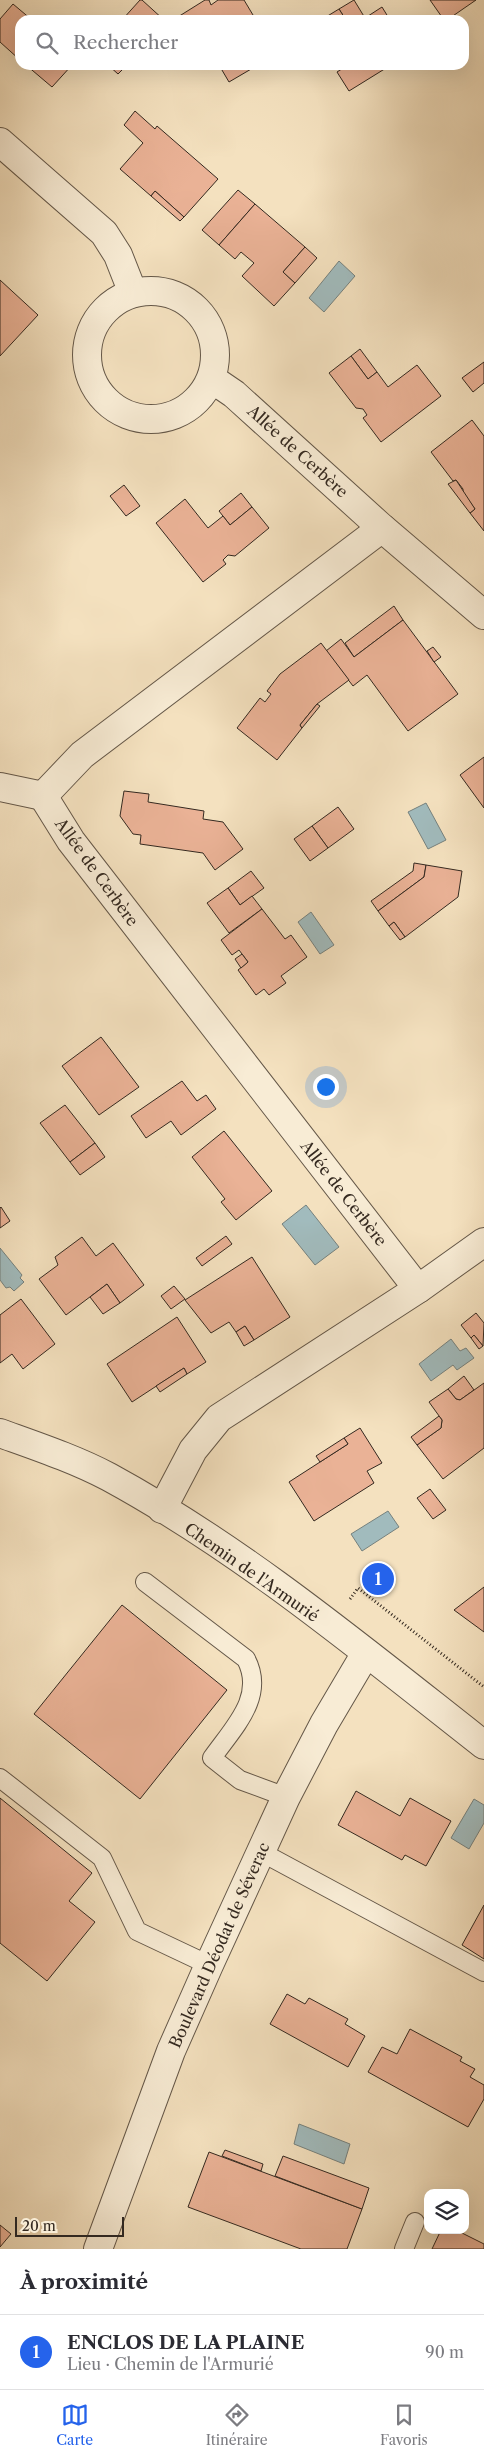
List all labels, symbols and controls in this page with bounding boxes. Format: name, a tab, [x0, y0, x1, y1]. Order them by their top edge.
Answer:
search box	[15, 15, 469, 70]
icon: search	[33, 29, 61, 57]
text: Rechercher	[73, 31, 178, 54]
street label: Allée de Cerbère	[243, 400, 353, 501]
street label: Allée de Cerbère	[51, 813, 143, 930]
your location	[313, 1074, 339, 1100]
street label: Allée de Cerbère	[296, 1135, 392, 1250]
street label: Chemin de l'Armurié	[181, 1518, 323, 1626]
pin: 1	[362, 1560, 394, 1598]
street label: Boulevard Déodat de Séverac	[164, 1839, 274, 2051]
map controls	[424, 2189, 469, 2234]
button: layers	[424, 2189, 469, 2234]
scale bar	[15, 2214, 124, 2237]
text: 20 m	[22, 2217, 56, 2235]
text: À proximité	[20, 2269, 148, 2294]
text: ENCLOS DE LA PLAINE	[67, 2331, 304, 2354]
text: 1	[32, 2342, 40, 2362]
text: 90 m	[425, 2342, 464, 2362]
text: Lieu · Chemin de l'Armurié	[67, 2354, 274, 2374]
tab: Carte	[56, 2401, 93, 2449]
tab: Itinéraire	[206, 2401, 268, 2449]
tab: Favoris	[380, 2401, 428, 2449]

